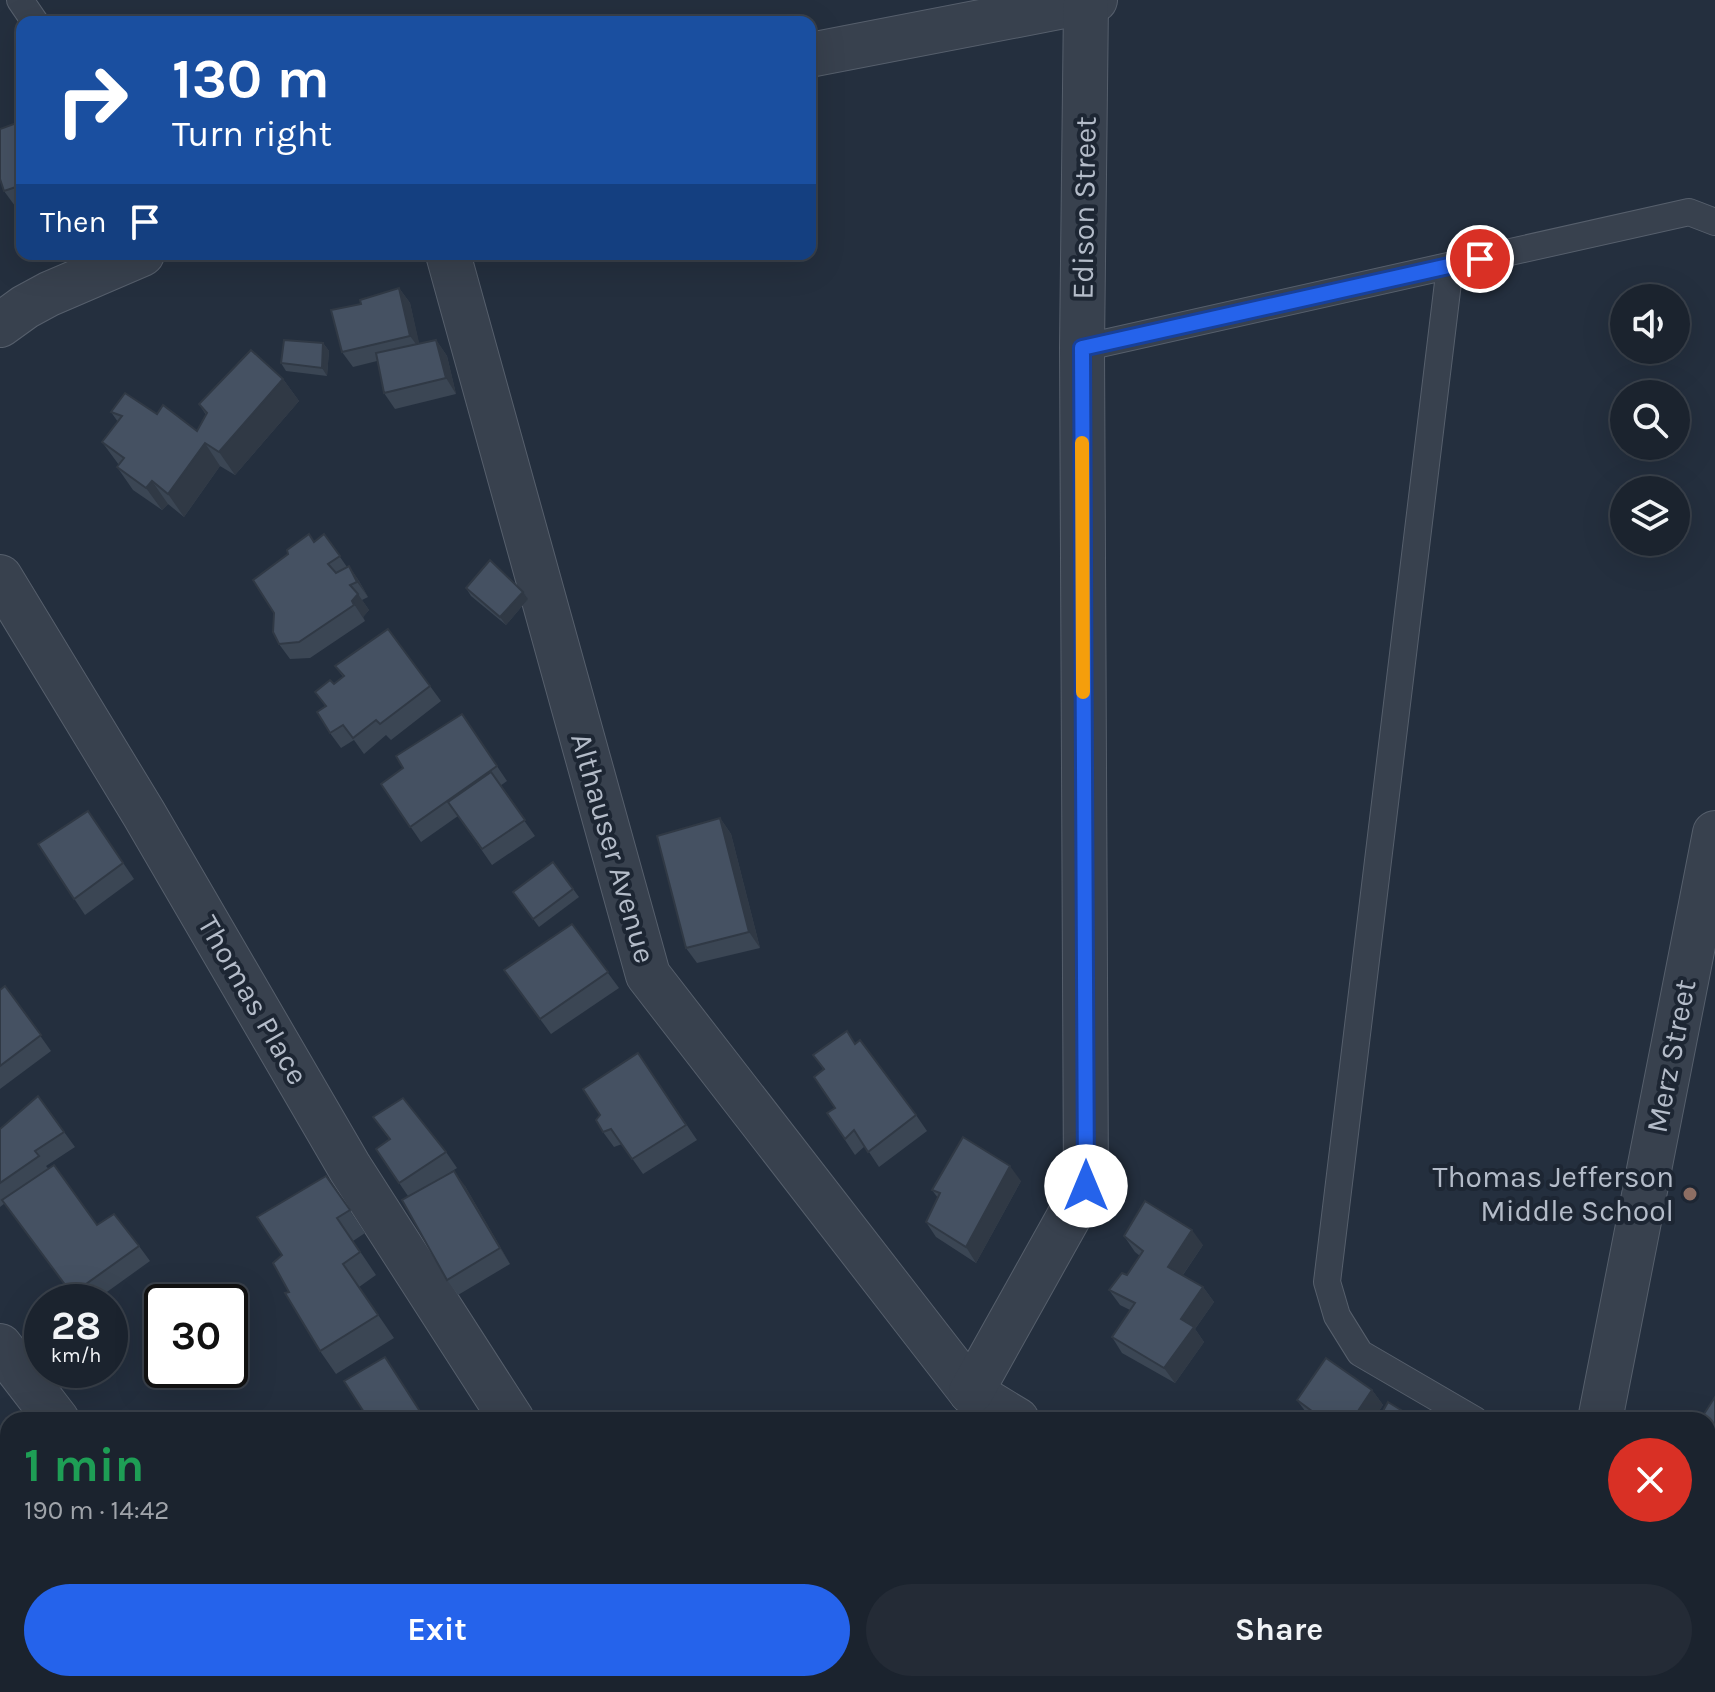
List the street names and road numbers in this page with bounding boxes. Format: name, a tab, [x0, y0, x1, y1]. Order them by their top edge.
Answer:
street label: Edison Street	[1064, 116, 1104, 300]
street label: Althauser Avenue	[563, 729, 663, 967]
street label: Thomas Place	[190, 909, 316, 1091]
street label: Merz Street	[1639, 976, 1703, 1136]

